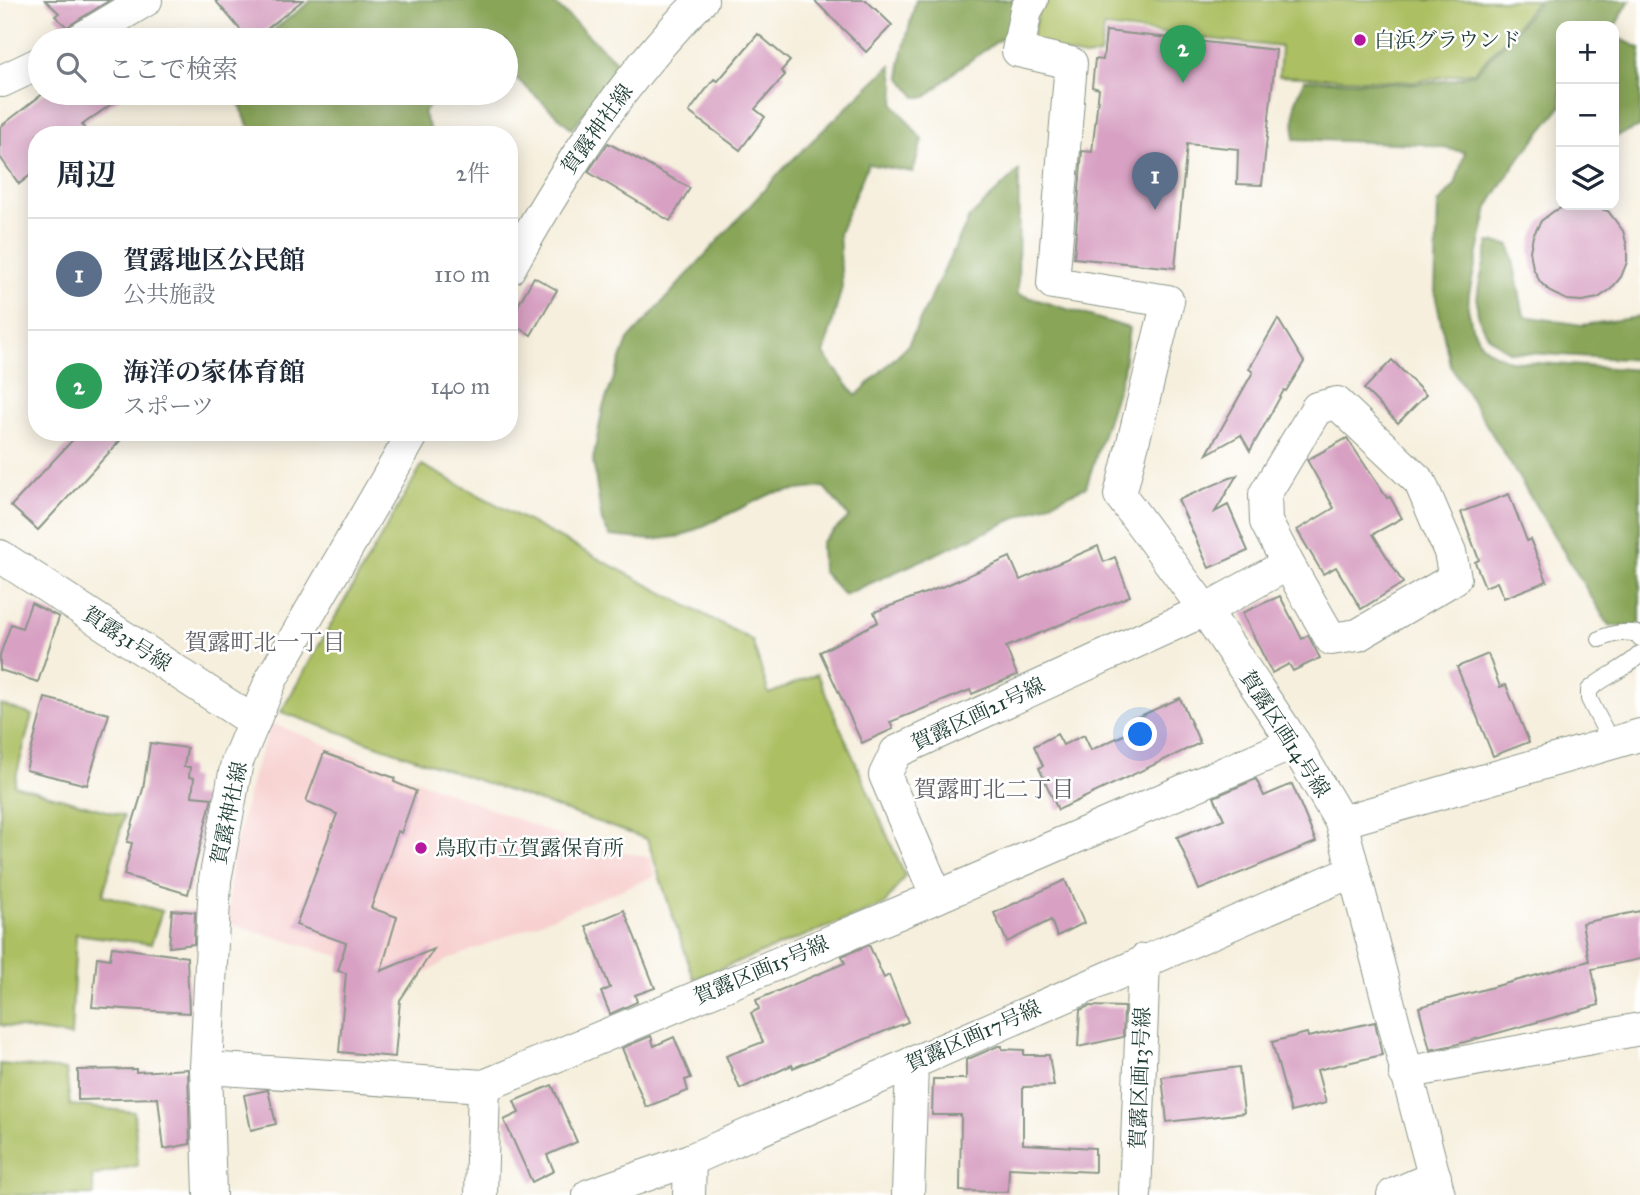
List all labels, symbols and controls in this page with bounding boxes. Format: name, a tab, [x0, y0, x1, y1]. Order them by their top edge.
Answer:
map controls	[1556, 21, 1619, 210]
button: +	[1556, 21, 1619, 84]
pin: 2	[1160, 25, 1206, 83]
place label: 白浜グラウンド	[1374, 27, 1521, 53]
search box	[28, 28, 518, 105]
marker: 白浜グラウンド	[1352, 32, 1368, 48]
icon: search	[52, 48, 90, 86]
text: ここで検索	[108, 53, 238, 85]
street label: 賀露神社線	[556, 79, 638, 179]
button: −	[1556, 84, 1619, 147]
button: layers	[1556, 147, 1619, 210]
pin: 1	[1132, 152, 1178, 210]
text: 周辺	[56, 157, 116, 193]
text: 2件	[456, 159, 490, 187]
text: 賀露地区公民館	[123, 244, 305, 276]
text: 1	[74, 260, 84, 288]
text: 110 m	[434, 260, 490, 288]
text: 公共施設	[123, 280, 215, 308]
text: 海洋の家体育館	[123, 356, 305, 388]
text: 2	[73, 372, 85, 400]
text: 140 m	[430, 372, 490, 400]
text: スポーツ	[123, 392, 214, 420]
street label: 賀露31号線	[78, 601, 176, 677]
district label: 賀露町北一丁目	[185, 628, 346, 656]
street label: 賀露区画14号線	[1234, 666, 1336, 802]
street label: 賀露区画21号線	[907, 672, 1049, 756]
your location	[1123, 717, 1157, 751]
street label: 賀露神社線	[205, 759, 253, 867]
district label: 賀露町北二丁目	[914, 775, 1075, 803]
place label: 鳥取市立賀露保育所	[435, 835, 624, 861]
marker: 鳥取市立賀露保育所	[413, 840, 429, 856]
street label: 賀露区画15号線	[690, 930, 832, 1010]
street label: 賀露区画17号線	[901, 995, 1045, 1077]
street label: 賀露区画13号線	[1125, 1006, 1155, 1150]

